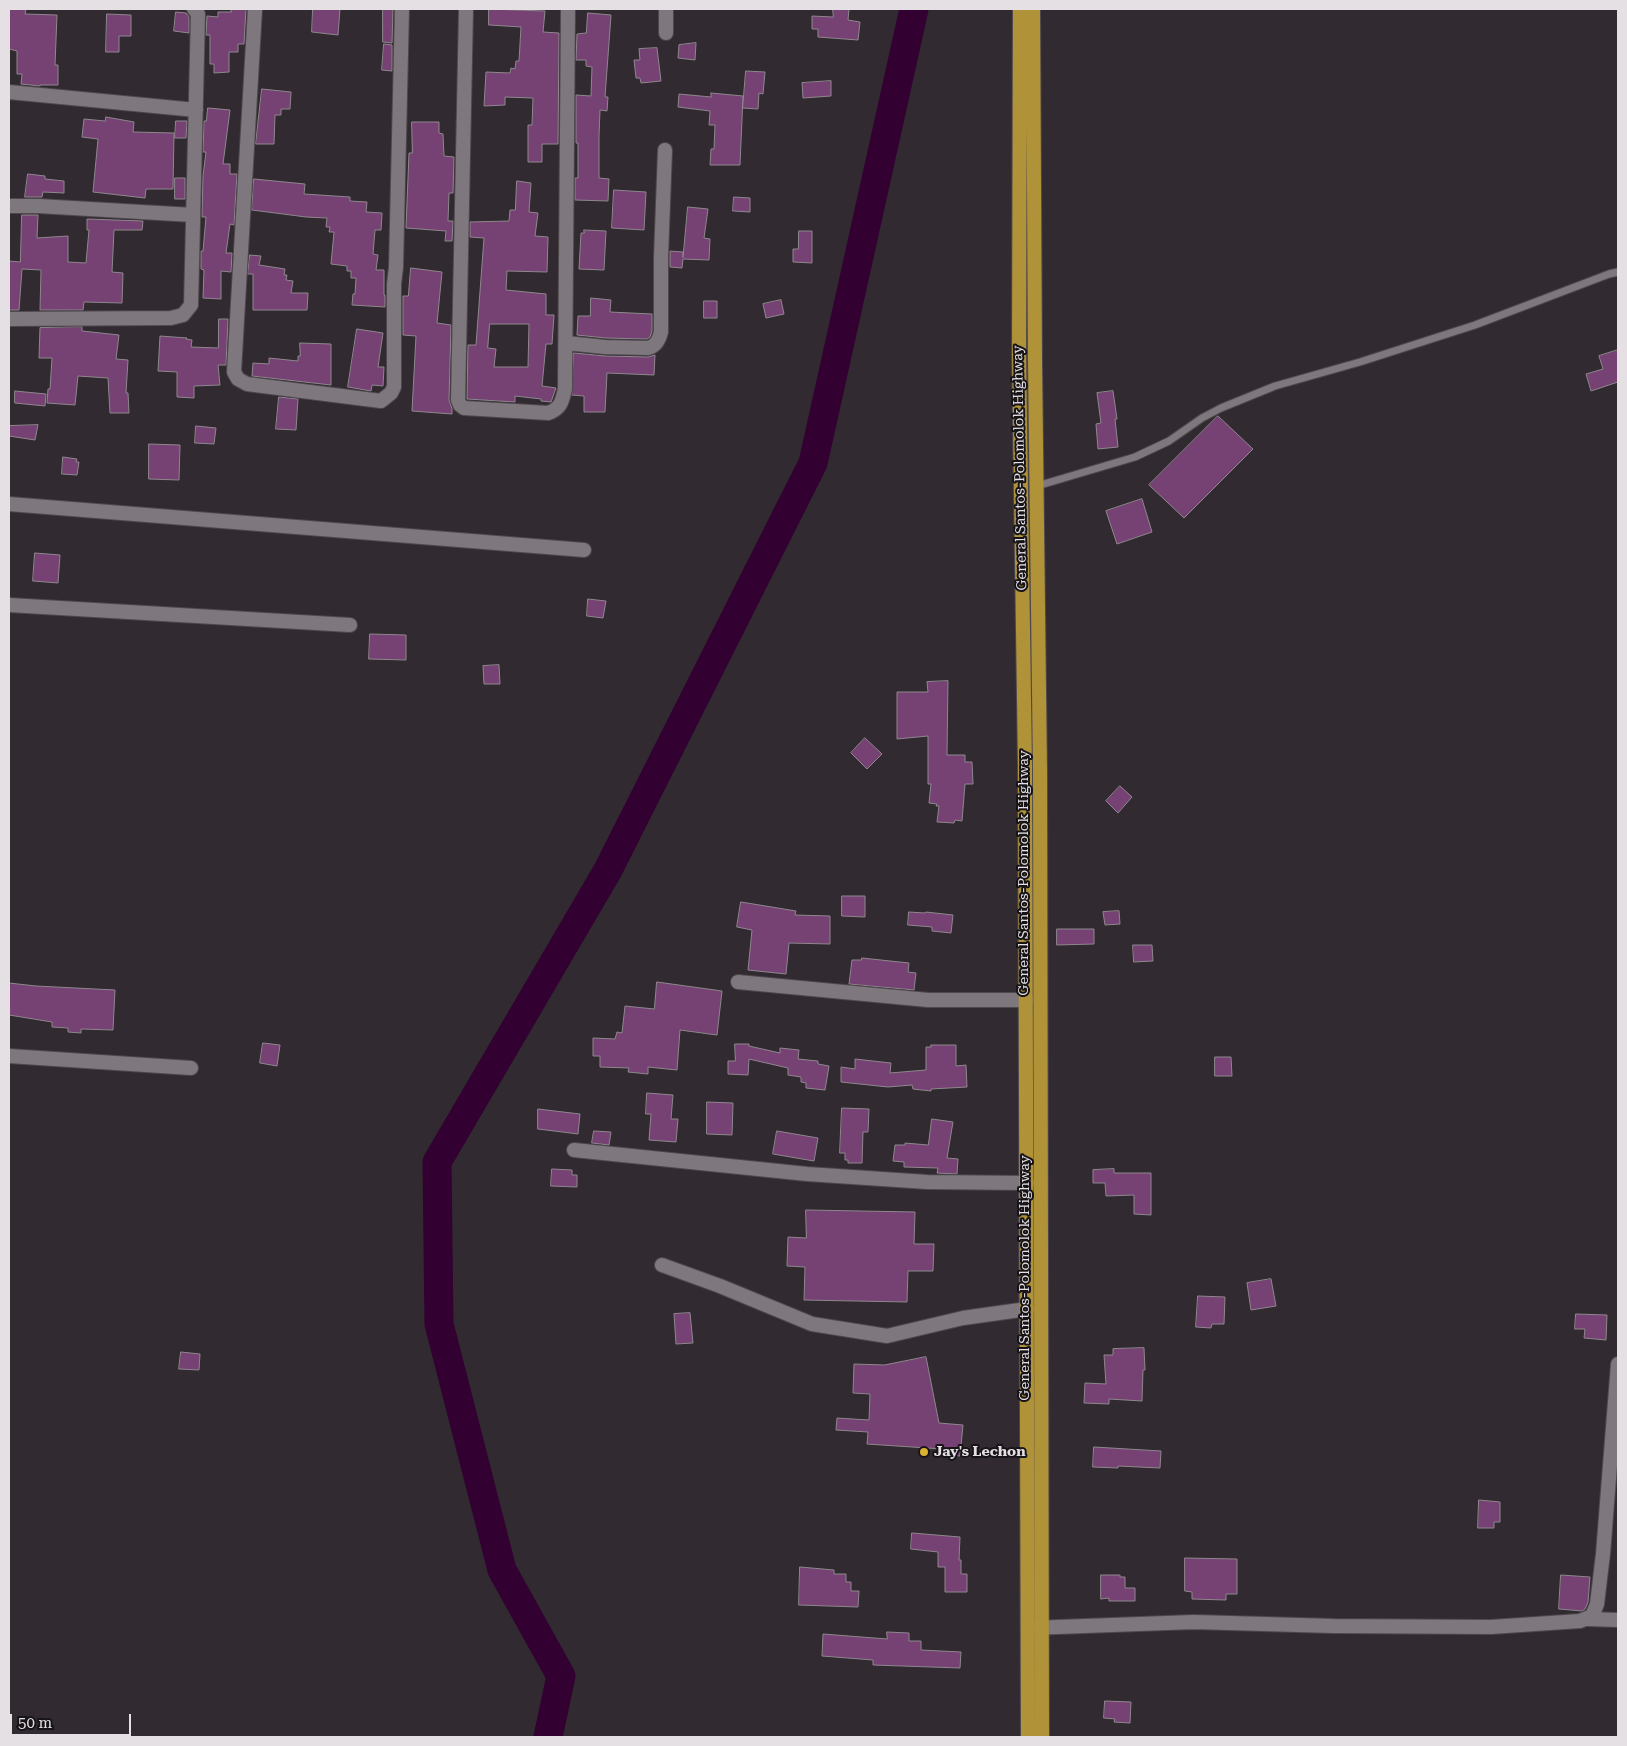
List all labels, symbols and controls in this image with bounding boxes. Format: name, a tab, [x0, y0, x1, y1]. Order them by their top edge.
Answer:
street label: General Santos-Polomolok Highway	[1009, 345, 1031, 591]
street label: General Santos-Polomolok Highway	[1016, 750, 1032, 996]
street label: General Santos-Polomolok Highway	[1017, 1155, 1033, 1401]
place label: Jay's Lechon	[934, 1444, 1026, 1460]
marker: Jay's Lechon	[918, 1446, 930, 1458]
scale bar	[12, 1704, 134, 1736]
text: 50 m	[18, 1714, 52, 1732]

